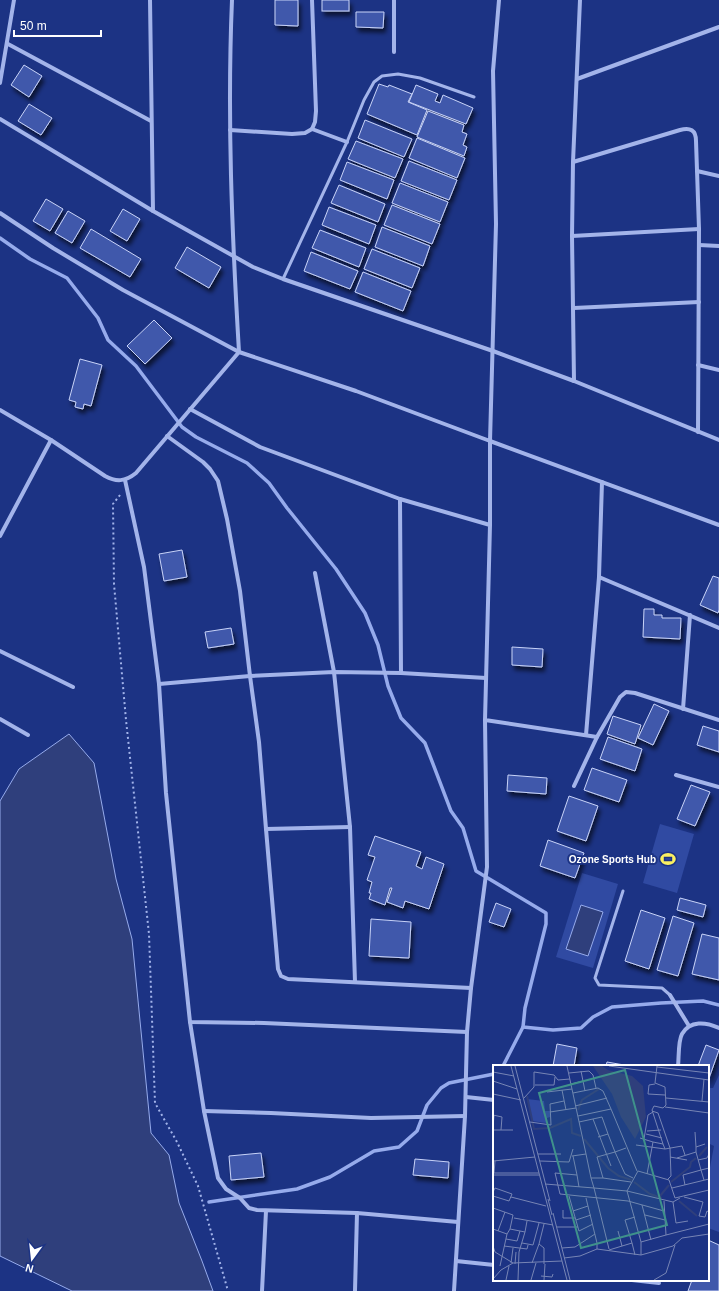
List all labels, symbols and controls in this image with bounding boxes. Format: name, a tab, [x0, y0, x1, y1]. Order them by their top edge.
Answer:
scale bar	[14, 12, 101, 38]
text: 50 m	[20, 19, 47, 33]
sports icon: Ozone Sports Hub	[659, 850, 677, 868]
place label: Ozone Sports Hub	[569, 854, 656, 865]
inset map	[493, 1065, 709, 1281]
north arrow	[12, 1239, 52, 1279]
text: N	[24, 1262, 35, 1275]

